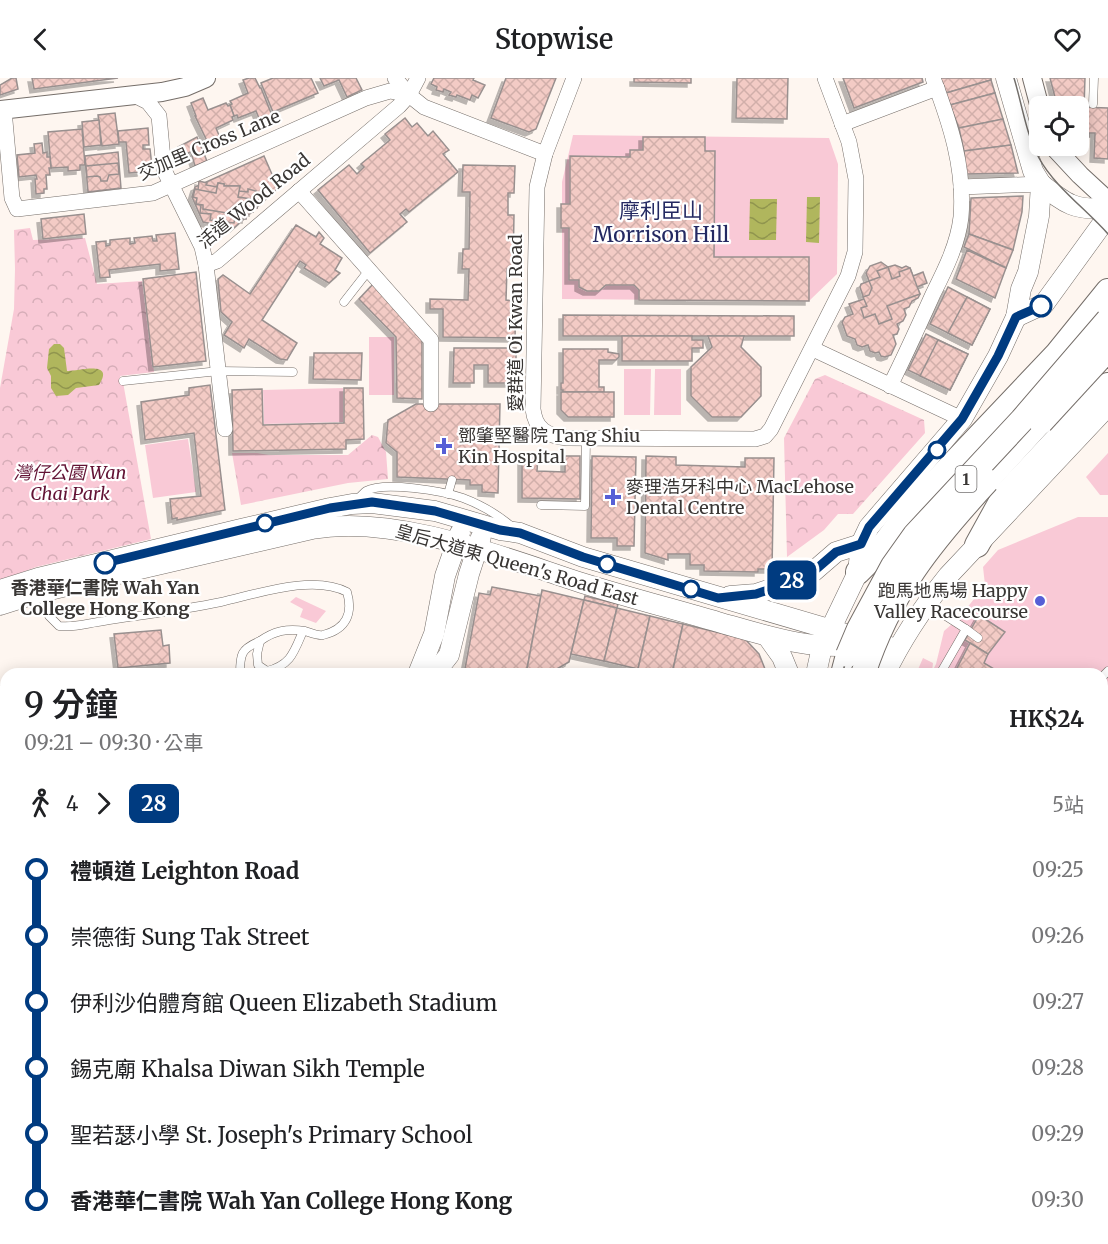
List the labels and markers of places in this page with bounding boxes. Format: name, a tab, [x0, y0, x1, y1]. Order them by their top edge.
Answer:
unlabelled marker	[1030, 295, 1052, 317]
place label: 鄧肇堅醫院 Tang Shiu Kin Hospital	[458, 424, 640, 468]
marker: 鄧肇堅醫院 Tang Shiu Kin Hospital	[435, 437, 453, 455]
unlabelled marker	[928, 441, 946, 459]
place label: 麥理浩牙科中心 MacLehose Dental Centre	[626, 475, 854, 519]
marker: 麥理浩牙科中心 MacLehose Dental Centre	[604, 488, 622, 506]
unlabelled marker	[256, 514, 274, 532]
marker: 香港華仁書院 Wah Yan College Hong Kong	[94, 552, 116, 574]
unlabelled marker	[598, 555, 616, 573]
place label: 香港華仁書院 Wah Yan College Hong Kong	[11, 576, 199, 620]
place label: 跑馬地馬場 Happy Valley Racecourse	[873, 579, 1029, 623]
unlabelled marker	[682, 580, 700, 598]
marker: 跑馬地馬場 Happy Valley Racecourse	[1033, 594, 1047, 608]

